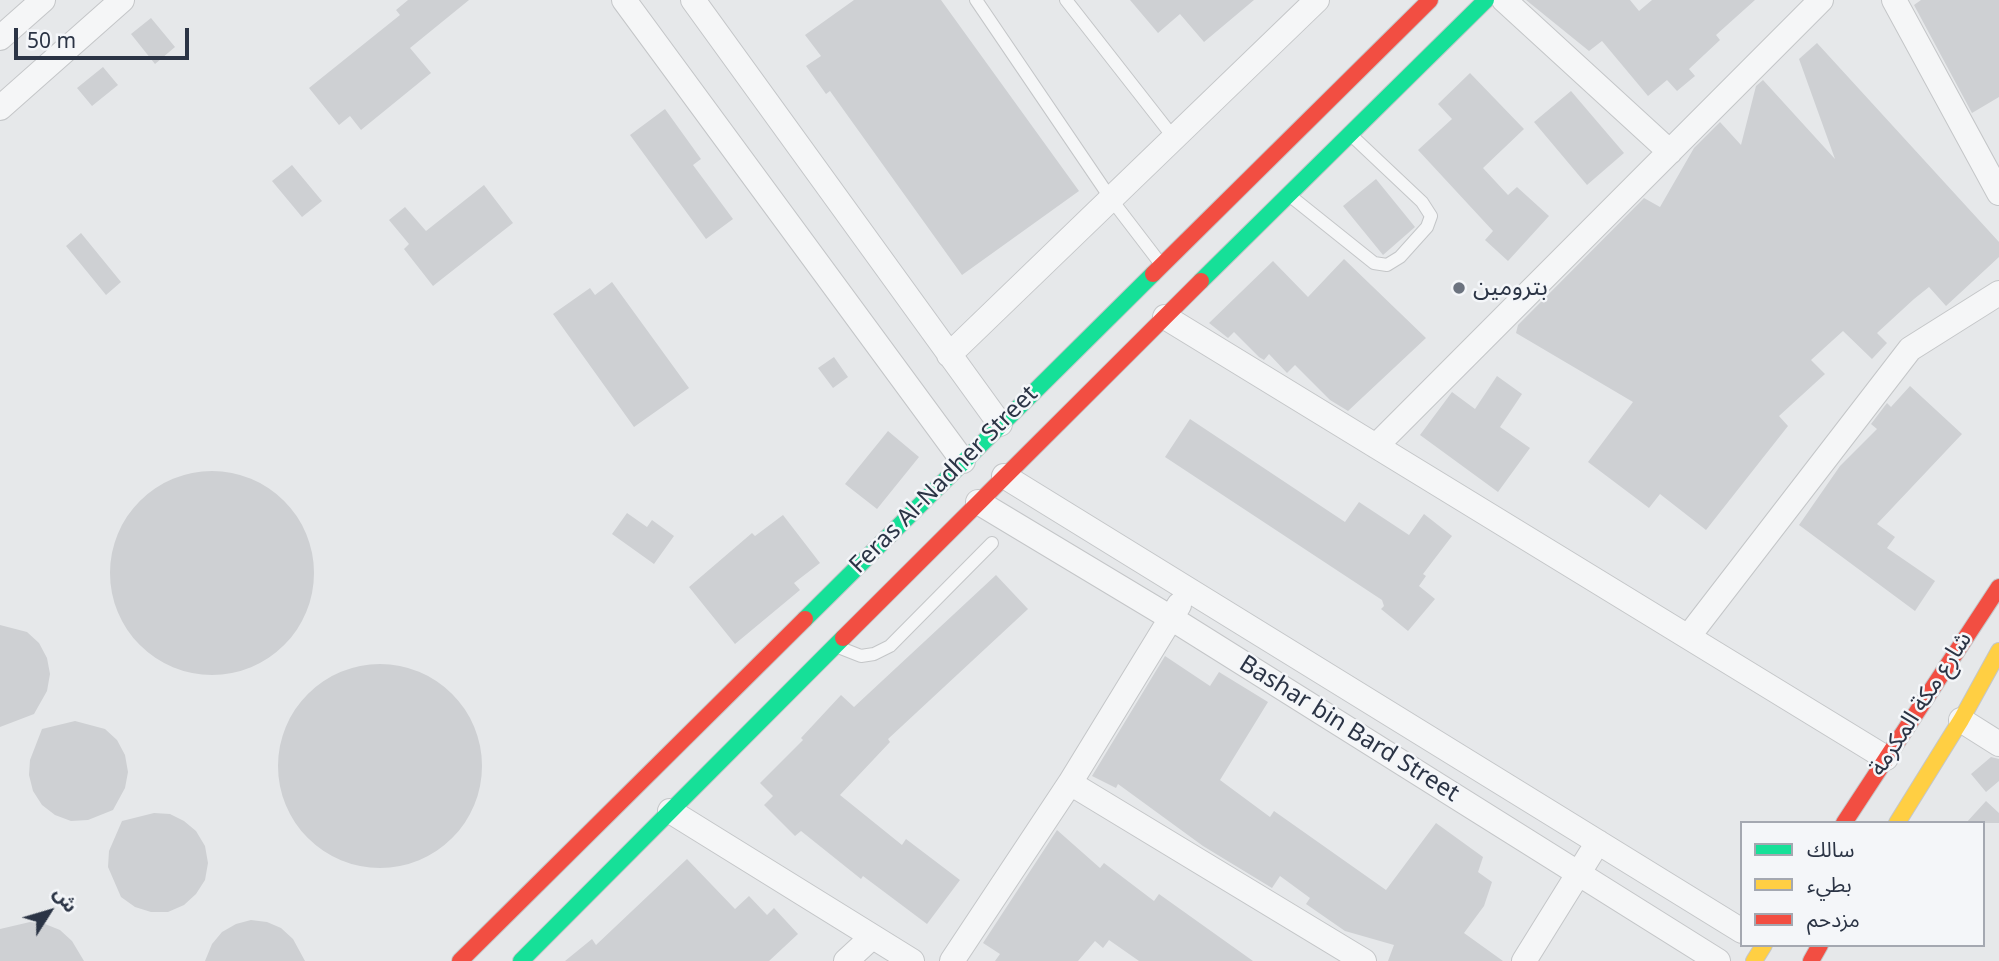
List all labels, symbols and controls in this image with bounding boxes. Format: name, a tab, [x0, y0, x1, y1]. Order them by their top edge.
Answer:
scale bar	[18, 14, 192, 58]
text: 50 m	[27, 26, 76, 54]
place label: بترومين	[1473, 274, 1548, 302]
marker: بترومين	[1451, 280, 1467, 296]
street label: Feras Al-Nadher Street	[844, 380, 1044, 580]
street label: شارع مكة المكرمة	[1864, 626, 1978, 782]
street label: Bashar bin Bard Street	[1234, 650, 1464, 808]
legend	[1740, 821, 1985, 947]
text: سالك	[1807, 835, 1854, 863]
text: بطيء	[1807, 870, 1852, 898]
north arrow	[14, 877, 84, 947]
text: ش	[48, 881, 84, 918]
text: مزدحم	[1807, 905, 1860, 933]

